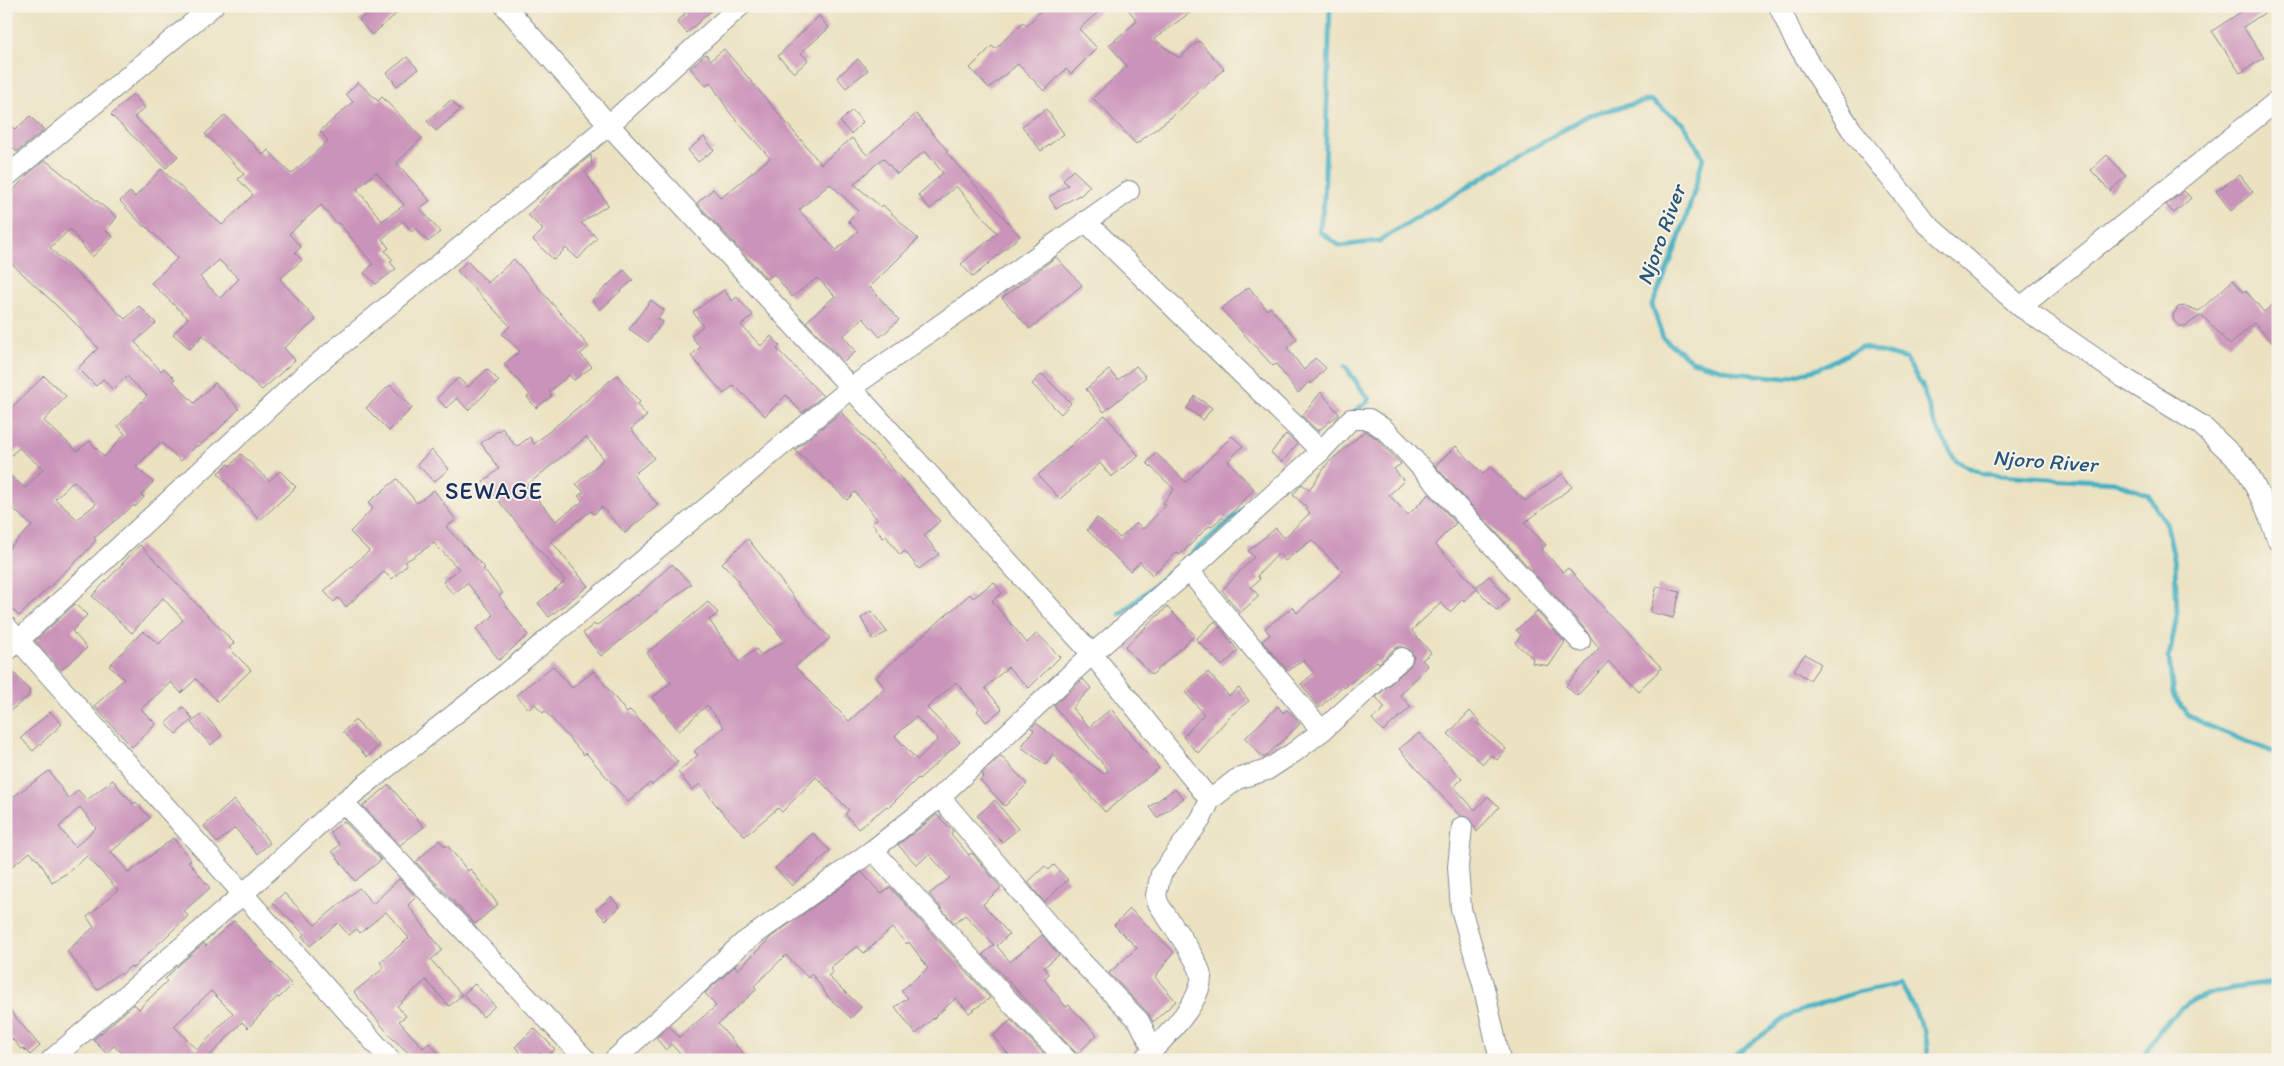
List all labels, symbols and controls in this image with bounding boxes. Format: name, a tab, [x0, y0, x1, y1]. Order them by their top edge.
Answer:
water label: Njoro River	[1630, 179, 1692, 289]
water label: Njoro River	[1992, 444, 2100, 478]
district label: SEWAGE	[445, 476, 543, 505]

